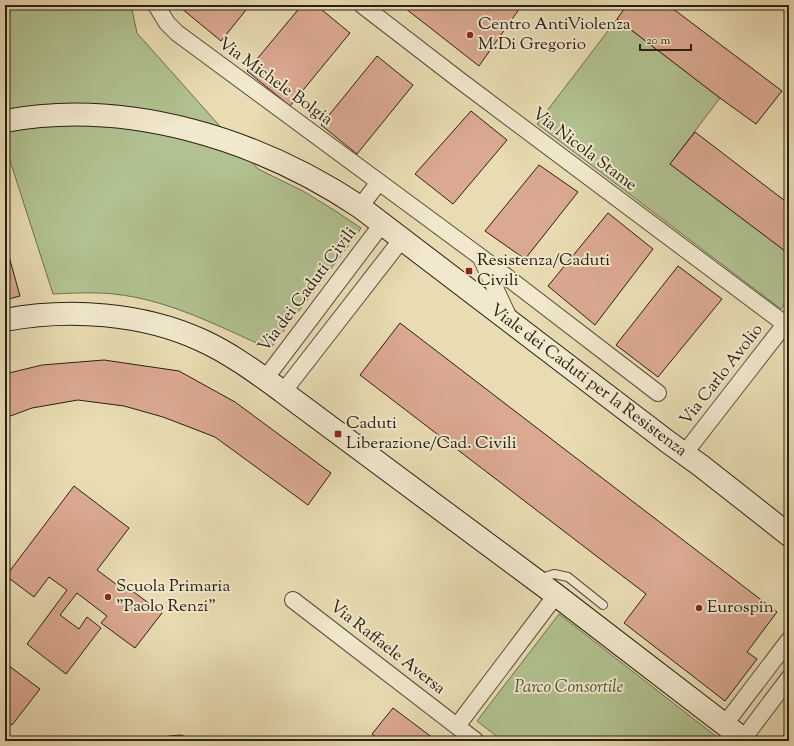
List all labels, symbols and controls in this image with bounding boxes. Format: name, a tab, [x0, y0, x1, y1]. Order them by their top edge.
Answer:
place label: Centro AntiViolenza M.Di Gregorio	[478, 13, 631, 57]
scale bar	[640, 26, 691, 52]
marker: Centro AntiViolenza M.Di Gregorio	[465, 30, 475, 40]
street label: Via Michele Bolgia	[213, 32, 337, 132]
text: 20 m	[646, 32, 671, 50]
street label: Via Nicola Stame	[526, 103, 642, 198]
street label: Via dei Caduti Civili	[253, 222, 363, 357]
place label: Resistenza/Caduti Civili	[477, 249, 610, 293]
marker: Resistenza/Caduti Civili	[464, 266, 474, 276]
street label: Viale dei Caduti per la Resistenza	[484, 299, 692, 463]
street label: Via Carlo Avolio	[675, 319, 769, 431]
place label: Caduti Liberazione/Cad. Civili	[346, 412, 517, 456]
marker: Caduti Liberazione/Cad. Civili	[333, 429, 343, 439]
place label: Scuola Primaria "Paolo Renzi"	[116, 575, 230, 619]
marker: Scuola Primaria "Paolo Renzi"	[103, 592, 113, 602]
street label: Via Raffaele Aversa	[324, 595, 450, 701]
place label: Eurospin	[707, 596, 774, 620]
marker: Eurospin	[694, 603, 704, 613]
park label: Parco Consortile	[515, 676, 624, 700]

